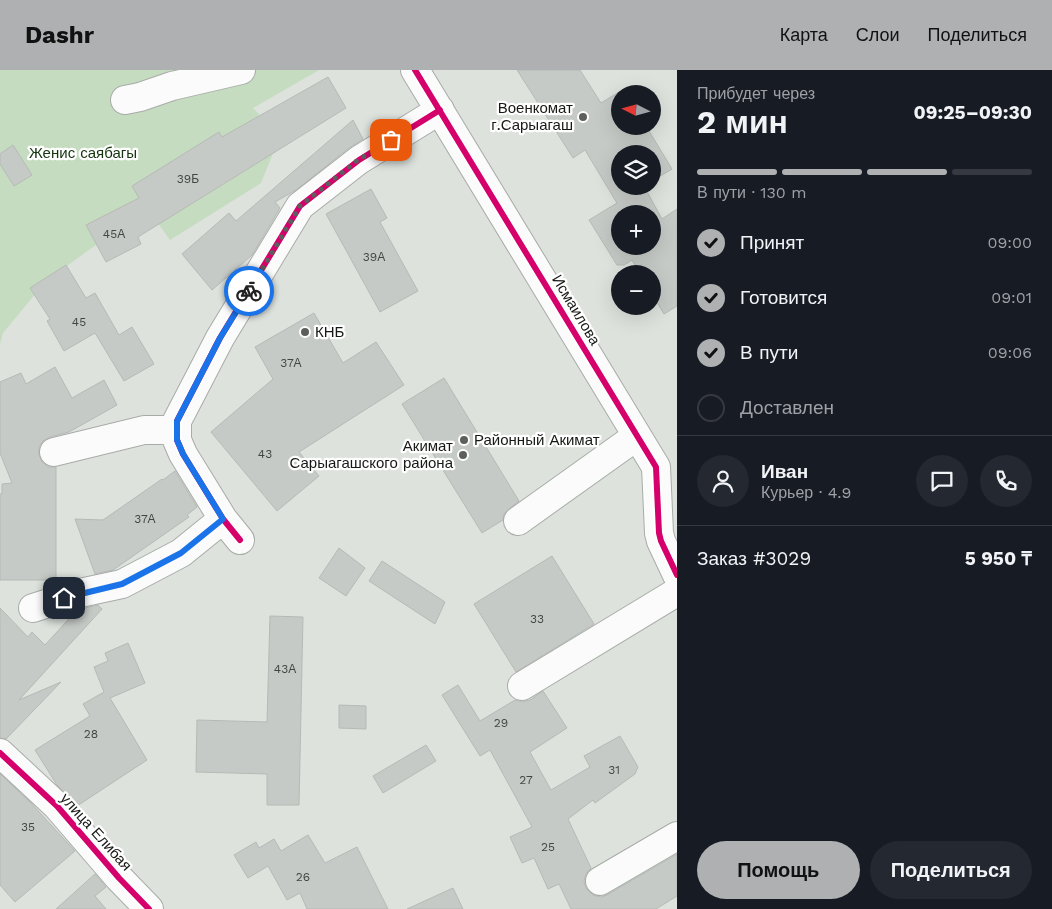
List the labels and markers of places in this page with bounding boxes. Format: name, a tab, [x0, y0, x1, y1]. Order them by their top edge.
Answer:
place label: Военкомат г.Сарыагаш	[491, 99, 573, 134]
marker: Военкомат г.Сарыагаш	[577, 111, 589, 123]
pin	[370, 119, 412, 161]
place label: КНБ	[315, 323, 345, 341]
marker: КНБ	[299, 326, 311, 338]
place label: Районный Акимат	[474, 431, 600, 449]
marker: Районный Акимат	[458, 434, 470, 446]
place label: Акимат Сарыагашского района	[289, 437, 454, 472]
marker: Акимат Сарыагашского района	[457, 449, 469, 461]
pin	[43, 577, 85, 619]

